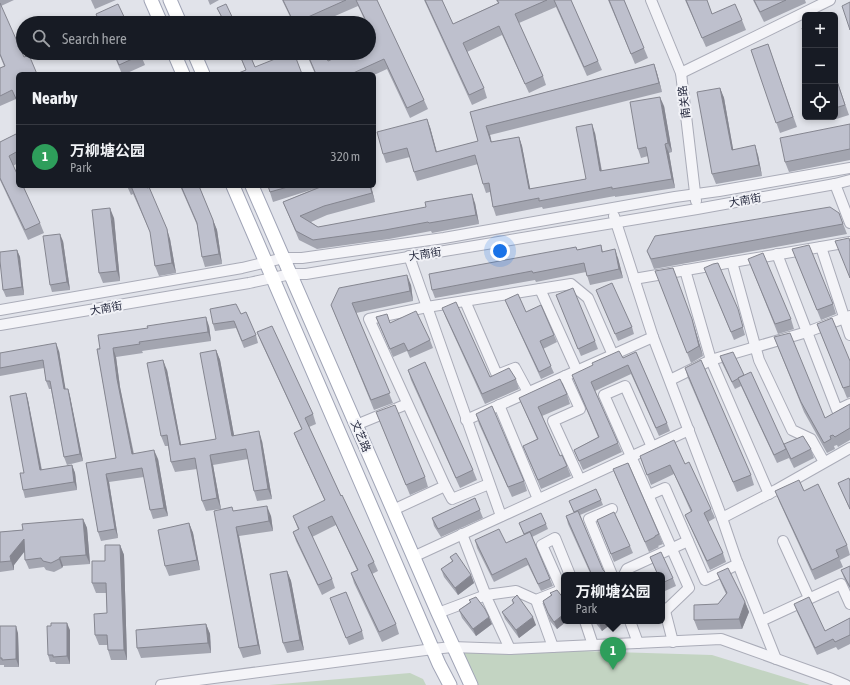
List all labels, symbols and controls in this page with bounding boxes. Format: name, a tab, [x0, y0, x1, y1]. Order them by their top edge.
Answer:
map controls	[802, 12, 838, 120]
button: +	[802, 12, 838, 48]
search box	[16, 16, 376, 60]
icon: search	[30, 27, 52, 49]
text: Search here	[62, 30, 127, 47]
button: −	[802, 48, 838, 84]
button: locate	[802, 84, 838, 120]
street label: 南关路	[676, 85, 692, 119]
text: Nearby	[32, 88, 78, 108]
text: 万柳塘公园	[70, 142, 145, 159]
text: 1	[42, 149, 48, 164]
text: 320 m	[331, 149, 360, 164]
text: Park	[70, 160, 92, 175]
street label: 大南街	[728, 191, 762, 209]
your location	[490, 241, 510, 261]
street label: 大南街	[408, 245, 442, 263]
street label: 大南街	[89, 299, 123, 317]
street label: 文艺路	[349, 418, 373, 454]
popup	[561, 572, 665, 624]
text: 万柳塘公园	[575, 583, 651, 600]
text: Park	[575, 601, 597, 616]
pin: 1	[600, 637, 626, 670]

